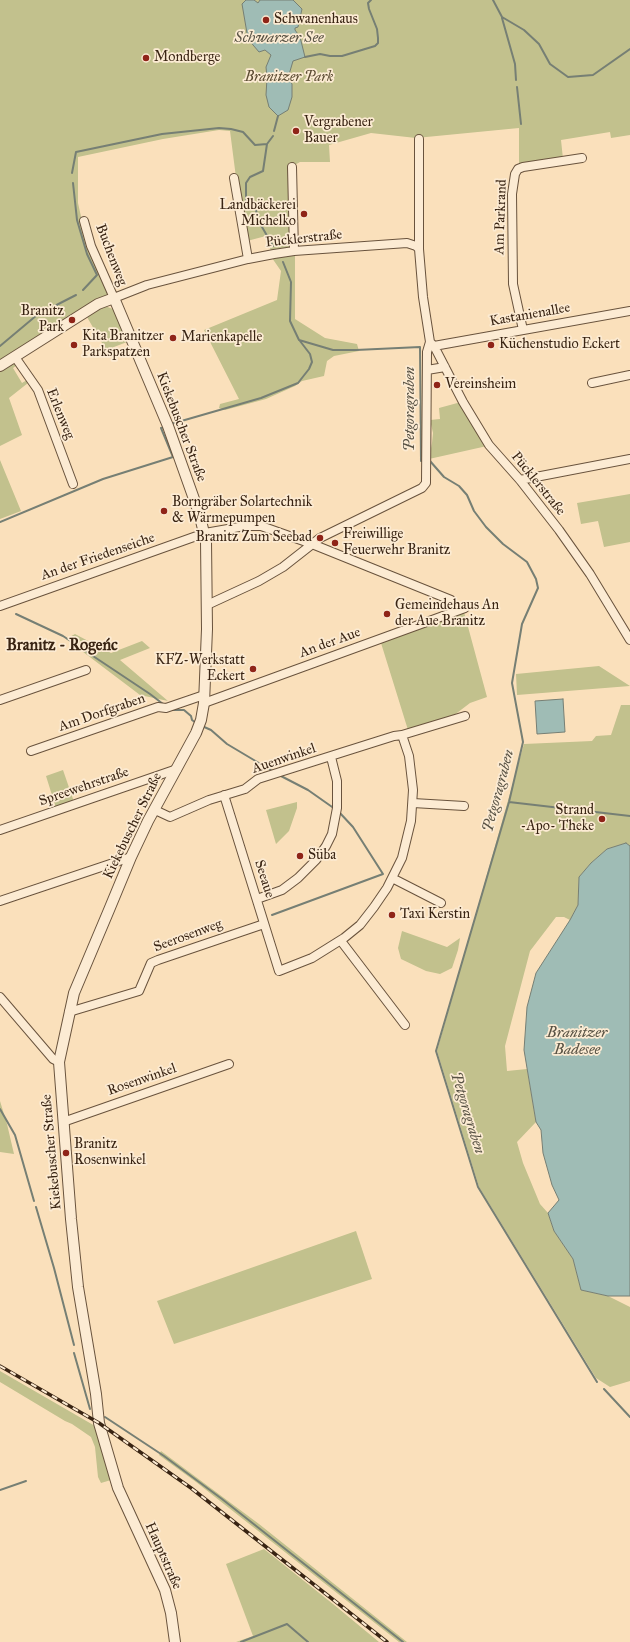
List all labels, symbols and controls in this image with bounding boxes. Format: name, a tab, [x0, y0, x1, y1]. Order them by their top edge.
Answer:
place label: Schwanenhaus	[274, 12, 358, 28]
marker: Schwanenhaus	[261, 15, 271, 25]
water label: Schwarzer See	[234, 29, 324, 47]
place label: Mondberge	[154, 50, 220, 66]
marker: Mondberge	[141, 53, 151, 63]
park label: Branitzer Park	[245, 70, 333, 86]
place label: Vergrabener Bauer	[304, 115, 373, 148]
marker: Vergrabener Bauer	[291, 126, 301, 136]
street label: Am Parkrand	[491, 179, 511, 255]
place label: Landbäckerei Michelko	[219, 198, 296, 230]
marker: Landbäckerei Michelko	[299, 209, 309, 219]
street label: Buchenweg	[92, 222, 130, 288]
street label: Pücklerstraße	[265, 227, 343, 251]
street label: Kastanienallee	[488, 300, 572, 330]
place label: Branitz Park	[21, 304, 64, 336]
marker: Branitz Park	[67, 315, 77, 325]
place label: Kita Branitzer Parkspatzen	[82, 329, 164, 362]
place label: Marienkapelle	[181, 330, 262, 346]
marker: Marienkapelle	[168, 333, 178, 343]
place label: Küchenstudio Eckert	[499, 337, 620, 353]
marker: Kita Branitzer Parkspatzen	[69, 340, 79, 350]
marker: Küchenstudio Eckert	[486, 340, 496, 350]
water label: Petgoragraben	[401, 367, 419, 451]
street label: Kiekebuscher Straße	[152, 370, 210, 484]
place label: Vereinsheim	[445, 377, 516, 393]
marker: Vereinsheim	[432, 380, 442, 390]
street label: Erlenweg	[42, 386, 78, 442]
street label: Pücklerstraße	[507, 449, 569, 519]
place label: Borngräber Solartechnik & Wärmepumpen	[172, 495, 312, 528]
marker: Borngräber Solartechnik & Wärmepumpen	[159, 506, 169, 516]
place label: Freiwillige Feuerwehr Branitz	[343, 527, 450, 560]
street label: An der Friedenseiche	[39, 530, 157, 584]
place label: Branitz Zum Seebad	[195, 530, 312, 546]
marker: Branitz Zum Seebad	[315, 533, 325, 543]
marker: Freiwillige Feuerwehr Branitz	[330, 538, 340, 548]
place label: Gemeindehaus An der Aue Branitz	[395, 598, 499, 630]
marker: Gemeindehaus An der Aue Branitz	[382, 609, 392, 619]
street label: An der Aue	[297, 624, 363, 662]
district label: Branitz - Rogeńc	[6, 636, 118, 656]
place label: KFZ-Werkstatt Eckert	[155, 653, 245, 686]
marker: KFZ-Werkstatt Eckert	[248, 664, 258, 674]
street label: Am Dorfgraben	[57, 690, 147, 736]
street label: Auenwinkel	[250, 740, 318, 778]
water label: Petgoragraben	[479, 748, 519, 834]
street label: Spreewehrstraße	[37, 764, 131, 810]
street label: Kiekebuscher Straße	[100, 770, 166, 882]
place label: Strand -Apo- Theke	[521, 803, 594, 836]
marker: Strand -Apo- Theke	[597, 814, 607, 824]
place label: Süba	[308, 848, 336, 864]
marker: Süba	[295, 851, 305, 861]
street label: Seeaue	[250, 858, 278, 900]
place label: Taxi Kerstin	[400, 907, 470, 923]
marker: Taxi Kerstin	[387, 910, 397, 920]
street label: Seerosenweg	[151, 916, 225, 956]
water label: Branitzer Badesee	[547, 1024, 607, 1059]
street label: Rosenwinkel	[105, 1060, 179, 1100]
water label: Petgoragraben	[446, 1070, 488, 1156]
street label: Kiekebuscher Straße	[39, 1093, 65, 1211]
place label: Branitz Rosenwinkel	[74, 1137, 146, 1170]
marker: Branitz Rosenwinkel	[61, 1148, 71, 1158]
street label: Hauptstraße	[141, 1520, 185, 1592]

